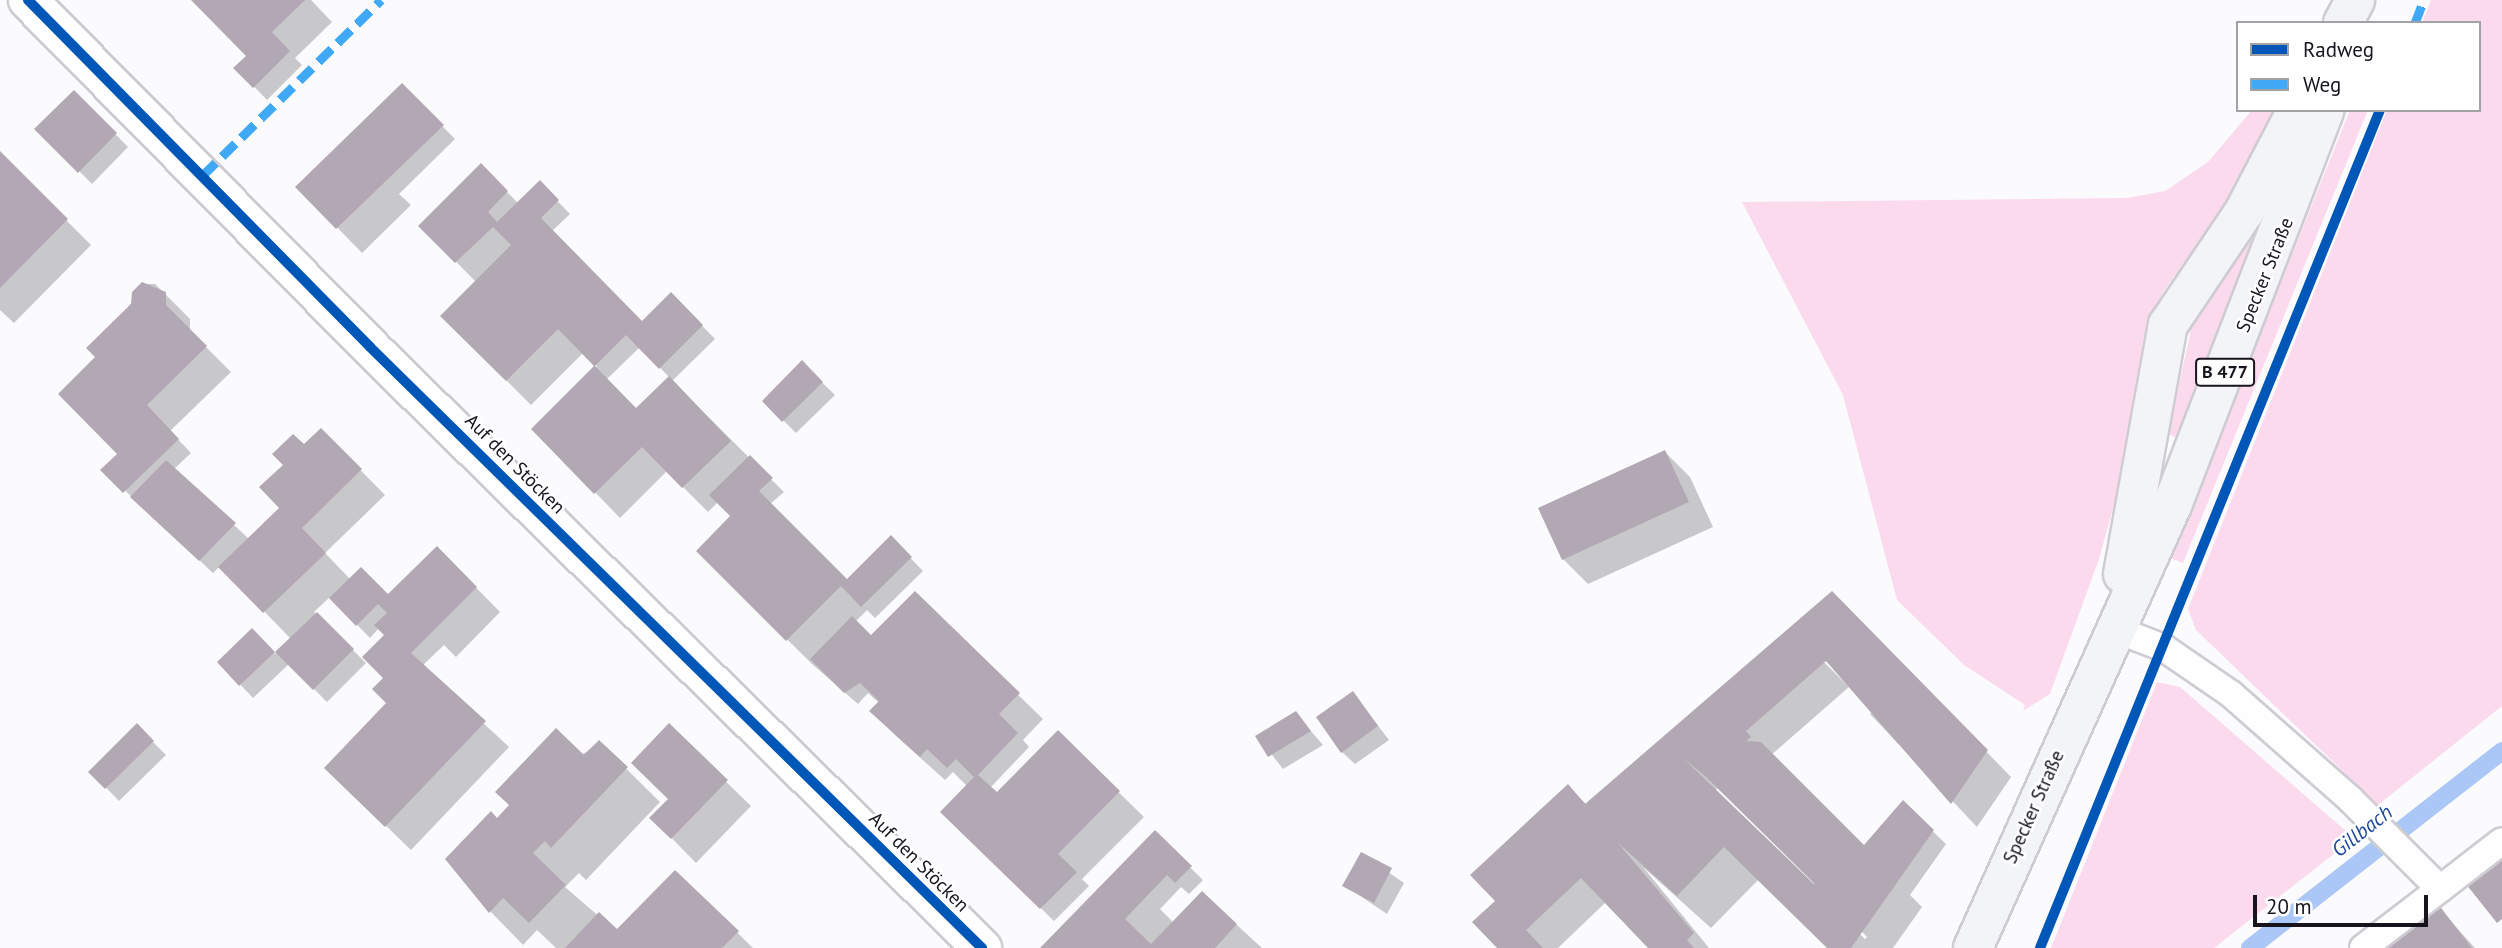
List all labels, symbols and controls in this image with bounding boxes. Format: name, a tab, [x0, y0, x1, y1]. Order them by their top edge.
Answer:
legend	[2236, 21, 2481, 112]
text: Radweg	[2303, 36, 2374, 63]
text: Weg	[2303, 71, 2341, 98]
street label: Specker Straße	[2232, 214, 2298, 336]
road number: B 477	[2194, 358, 2256, 386]
street label: Auf den Stöcken	[460, 409, 570, 519]
street label: Specker Straße	[1999, 747, 2069, 867]
water label: Gillbach	[2327, 799, 2397, 863]
street label: Auf den Stöcken	[864, 807, 974, 917]
scale bar	[2257, 881, 2432, 925]
text: 20 m	[2266, 893, 2312, 920]

